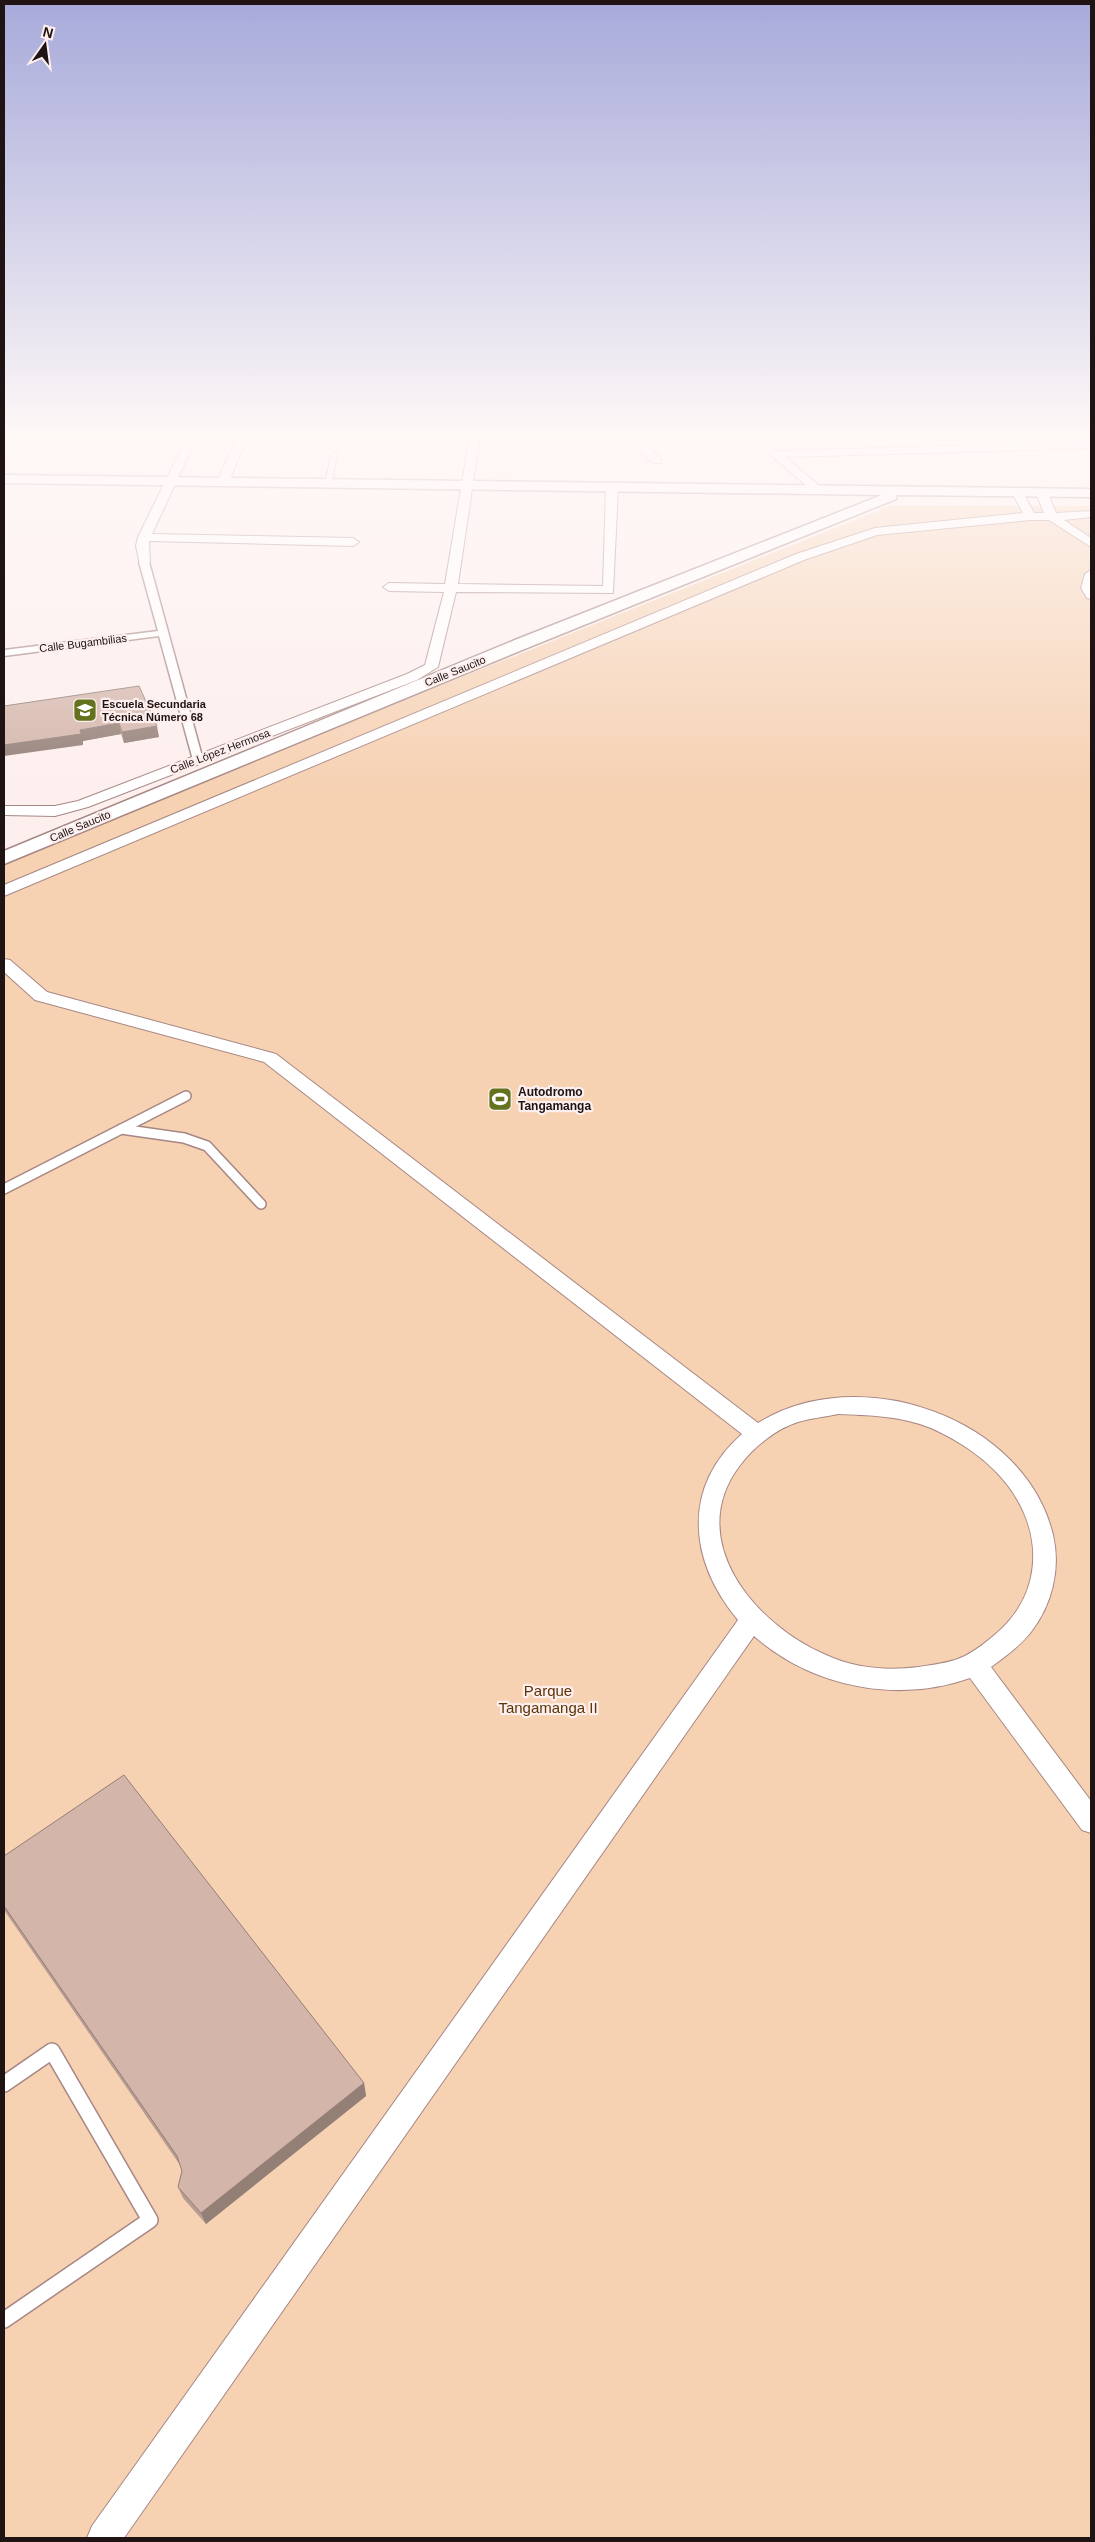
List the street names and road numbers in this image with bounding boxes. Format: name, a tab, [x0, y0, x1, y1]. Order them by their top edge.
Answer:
street label: Calle Bugambilias	[39, 632, 128, 654]
street label: Calle Saucito	[423, 653, 487, 689]
street label: Calle López Hermosa	[168, 726, 272, 776]
street label: Calle Saucito	[48, 808, 112, 844]

